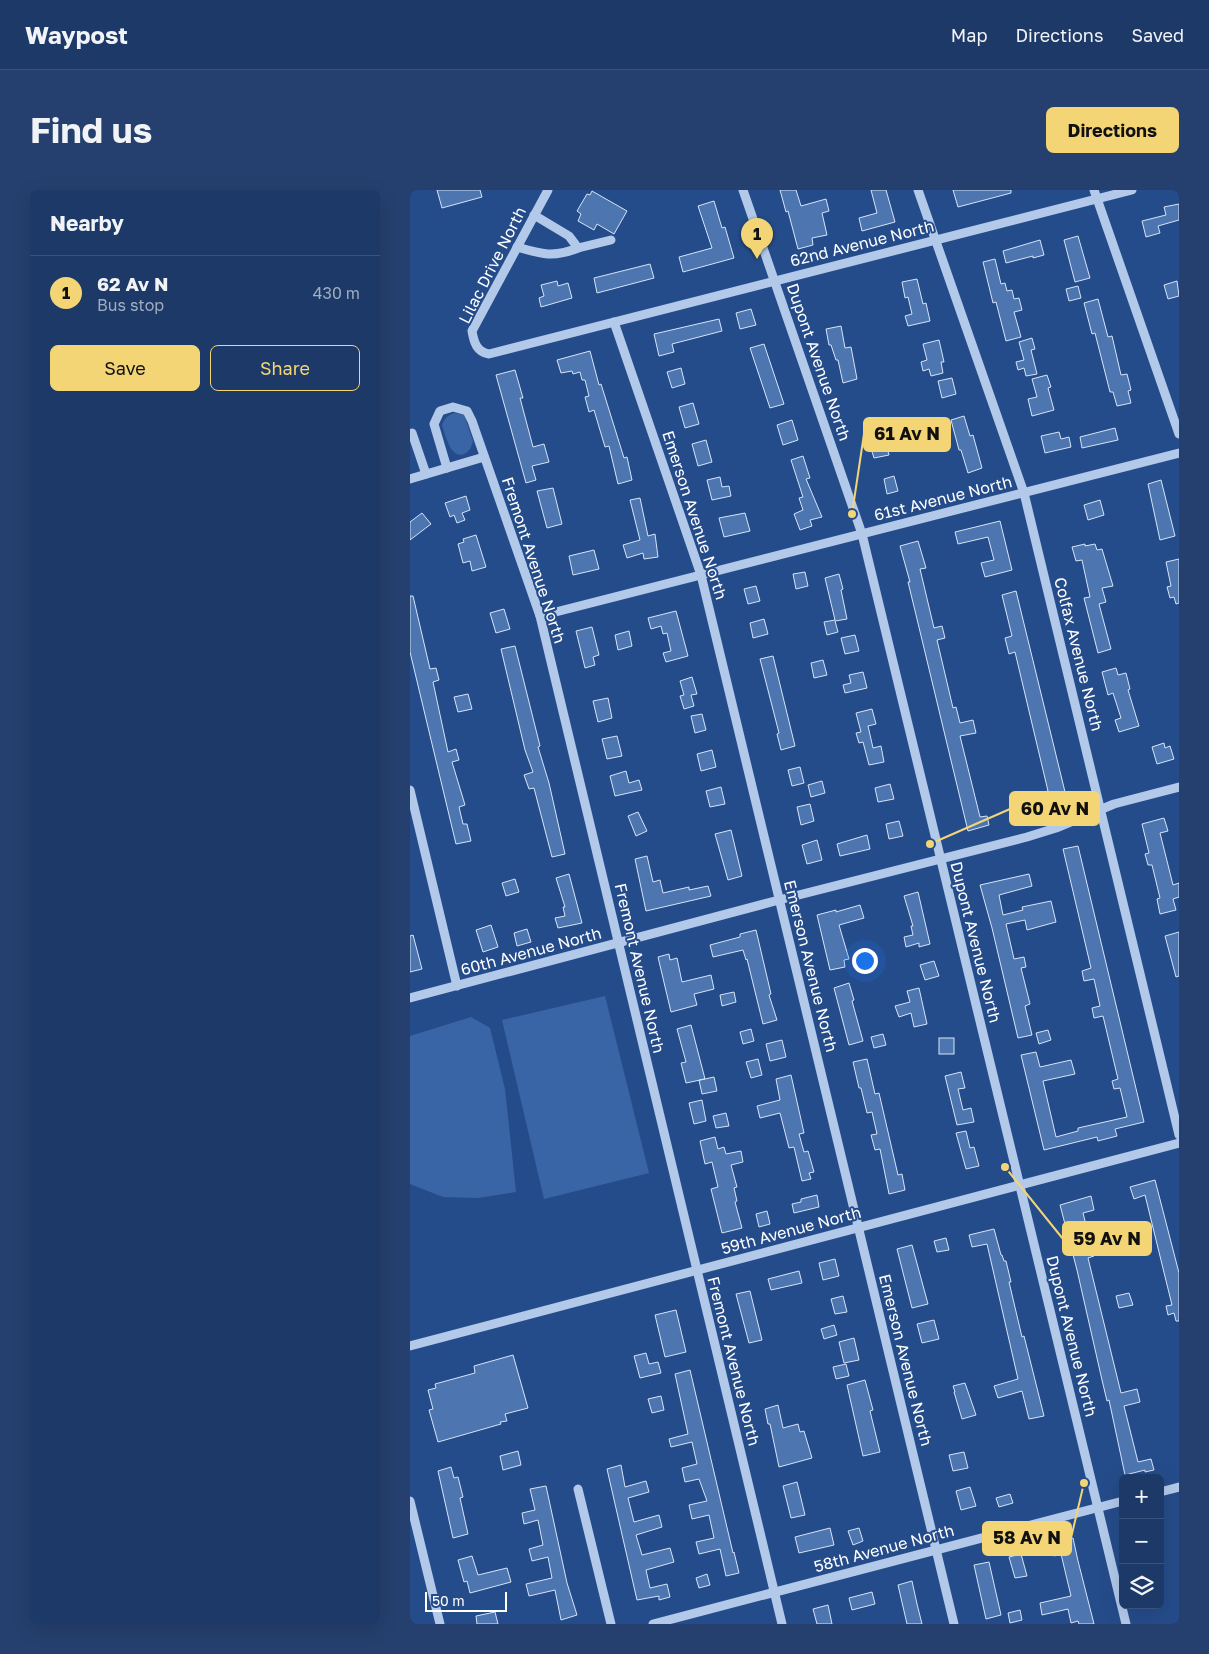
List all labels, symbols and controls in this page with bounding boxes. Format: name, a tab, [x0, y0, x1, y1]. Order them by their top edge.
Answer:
text: Waypost	[25, 20, 128, 49]
text: Map	[951, 24, 987, 46]
text: Directions	[1015, 24, 1103, 46]
text: Saved	[1131, 24, 1184, 46]
button: Directions	[1046, 107, 1179, 153]
text: Find us	[30, 109, 152, 151]
street label: Lilac Drive North	[454, 203, 530, 327]
text: Nearby	[50, 210, 124, 236]
street label: 62nd Avenue North	[788, 215, 936, 271]
pin: 1	[741, 218, 773, 259]
text: 62 Av N	[97, 272, 168, 295]
street label: Dupont Avenue North	[783, 281, 855, 443]
text: 1	[62, 283, 70, 303]
text: 430 m	[313, 283, 360, 303]
text: Bus stop	[97, 295, 164, 315]
button: Save	[50, 345, 200, 391]
button: Share	[210, 345, 360, 391]
callout: 61 Av N	[864, 418, 950, 451]
text: 61 Av N	[874, 422, 940, 444]
street label: Emerson Avenue North	[658, 428, 732, 602]
street label: 61st Avenue North	[872, 471, 1014, 525]
street label: Fremont Avenue North	[498, 474, 570, 646]
street label: Colfax Avenue North	[1050, 575, 1108, 733]
callout: 60 Av N	[1010, 792, 1099, 825]
text: 60 Av N	[1021, 797, 1089, 819]
street label: Dupont Avenue North	[946, 859, 1006, 1025]
street label: Emerson Avenue North	[780, 878, 842, 1054]
street label: Fremont Avenue North	[611, 881, 669, 1055]
street label: 60th Avenue North	[458, 923, 604, 979]
your location	[852, 948, 878, 974]
street label: 59th Avenue North	[719, 1202, 863, 1258]
callout: 59 Av N	[1063, 1222, 1151, 1255]
text: 59 Av N	[1073, 1227, 1141, 1249]
street label: Dupont Avenue North	[1042, 1253, 1102, 1419]
street label: Emerson Avenue North	[875, 1272, 937, 1448]
street label: Fremont Avenue North	[703, 1274, 765, 1448]
map controls	[1119, 1474, 1164, 1609]
button: +	[1119, 1474, 1164, 1519]
button: −	[1119, 1519, 1164, 1564]
street label: 58th Avenue North	[812, 1520, 956, 1576]
callout: 58 Av N	[983, 1522, 1071, 1555]
text: 58 Av N	[993, 1526, 1061, 1548]
button: layers	[1119, 1564, 1164, 1609]
scale bar	[425, 1589, 508, 1612]
text: 50 m	[432, 1592, 465, 1609]

